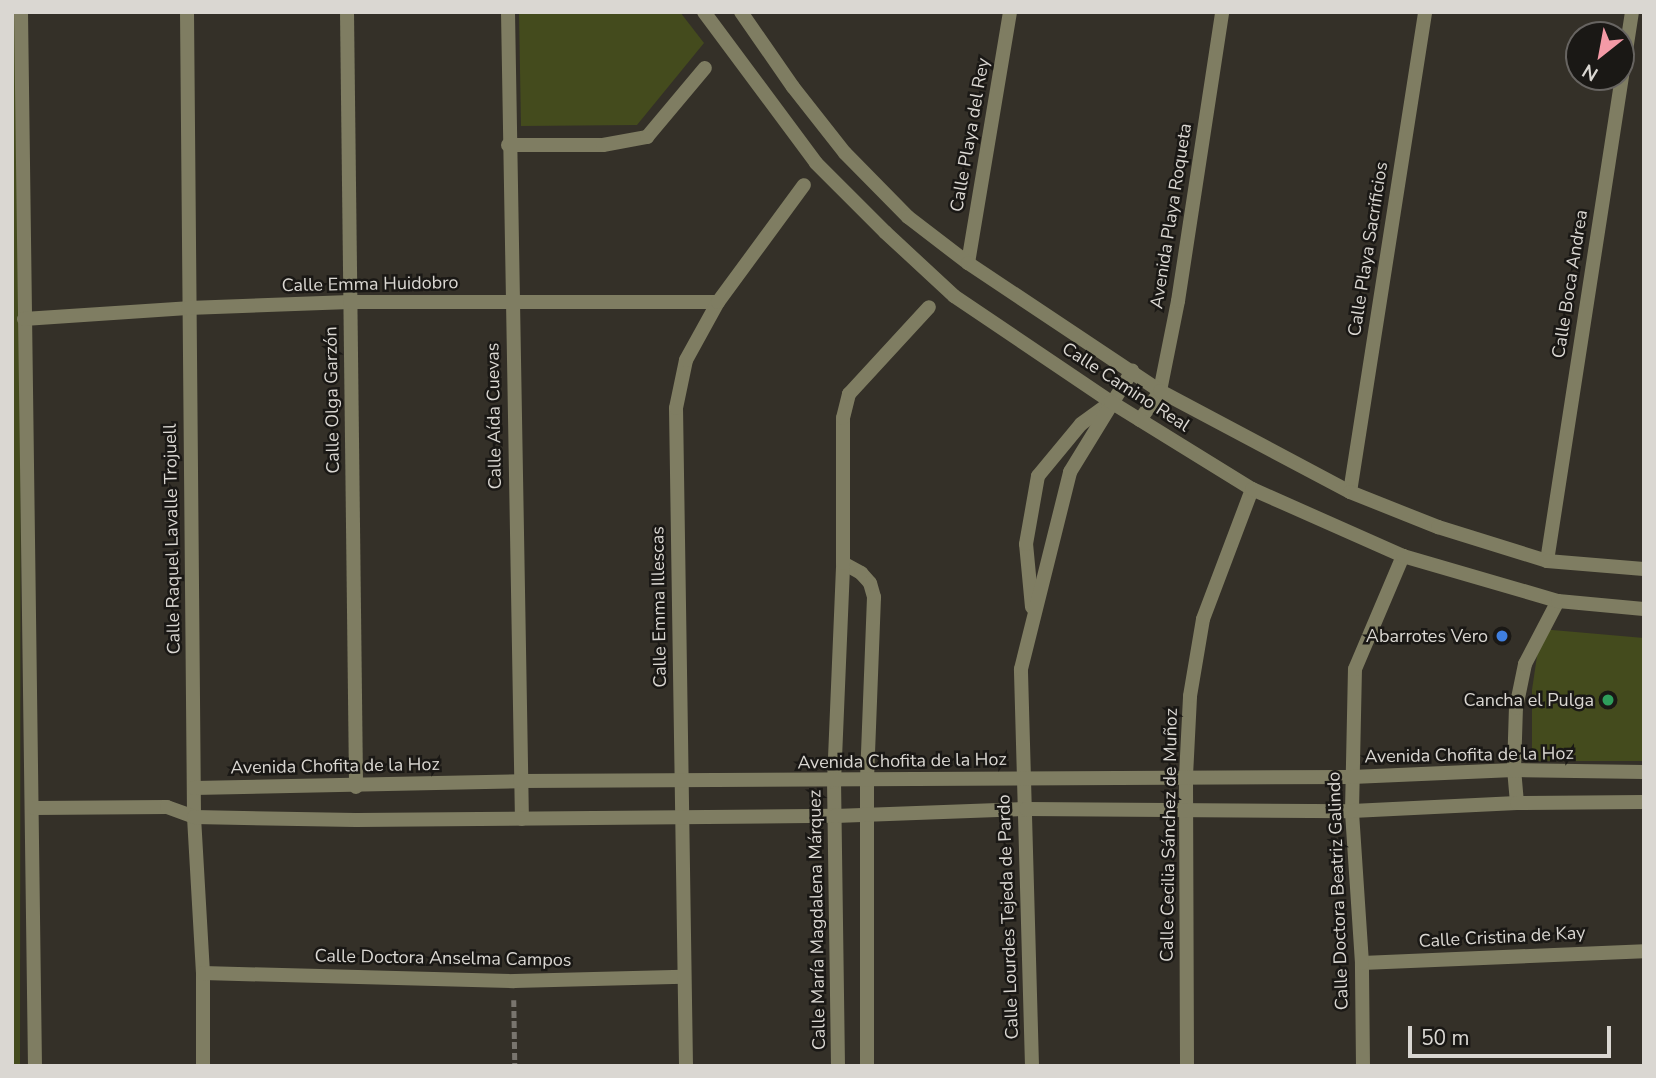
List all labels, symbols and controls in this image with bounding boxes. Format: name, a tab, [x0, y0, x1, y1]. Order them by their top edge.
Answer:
north arrow	[1565, 21, 1635, 91]
street label: Calle Playa del Rey	[946, 56, 994, 214]
text: N	[1577, 57, 1603, 87]
street label: Avenida Playa Roqueta	[1146, 122, 1196, 310]
street label: Calle Playa Sacrificios	[1344, 160, 1392, 338]
street label: Calle Boca Andrea	[1548, 208, 1592, 360]
street label: Calle Emma Huidobro	[281, 272, 459, 296]
street label: Calle Olga Garzón	[320, 326, 344, 474]
street label: Calle Camino Real	[1058, 338, 1194, 436]
street label: Calle Aída Cuevas	[482, 342, 506, 490]
street label: Calle Raquel Lavalle Trojuell	[159, 423, 185, 655]
street label: Calle Emma Illescas	[647, 526, 671, 688]
place label: Abarrotes Vero	[1366, 625, 1488, 647]
marker: Abarrotes Vero	[1494, 628, 1510, 644]
place label: Cancha el Pulga	[1463, 689, 1594, 711]
marker: Cancha el Pulga	[1600, 692, 1616, 708]
street label: Calle Cecilia Sánchez de Muñoz	[1156, 708, 1182, 962]
street label: Avenida Chofita de la Hoz	[1364, 742, 1574, 768]
street label: Avenida Chofita de la Hoz	[797, 748, 1007, 774]
street label: Avenida Chofita de la Hoz	[230, 753, 440, 779]
street label: Calle Doctora Beatriz Galindo	[1323, 771, 1353, 1011]
street label: Calle María Magdalena Márquez	[804, 790, 830, 1050]
street label: Calle Lourdes Tejeda de Pardo	[993, 794, 1023, 1040]
street label: Calle Cristina de Kay	[1418, 922, 1586, 952]
street label: Calle Doctora Anselma Campos	[314, 945, 572, 971]
scale bar	[1411, 1012, 1614, 1056]
text: 50 m	[1421, 1024, 1470, 1052]

